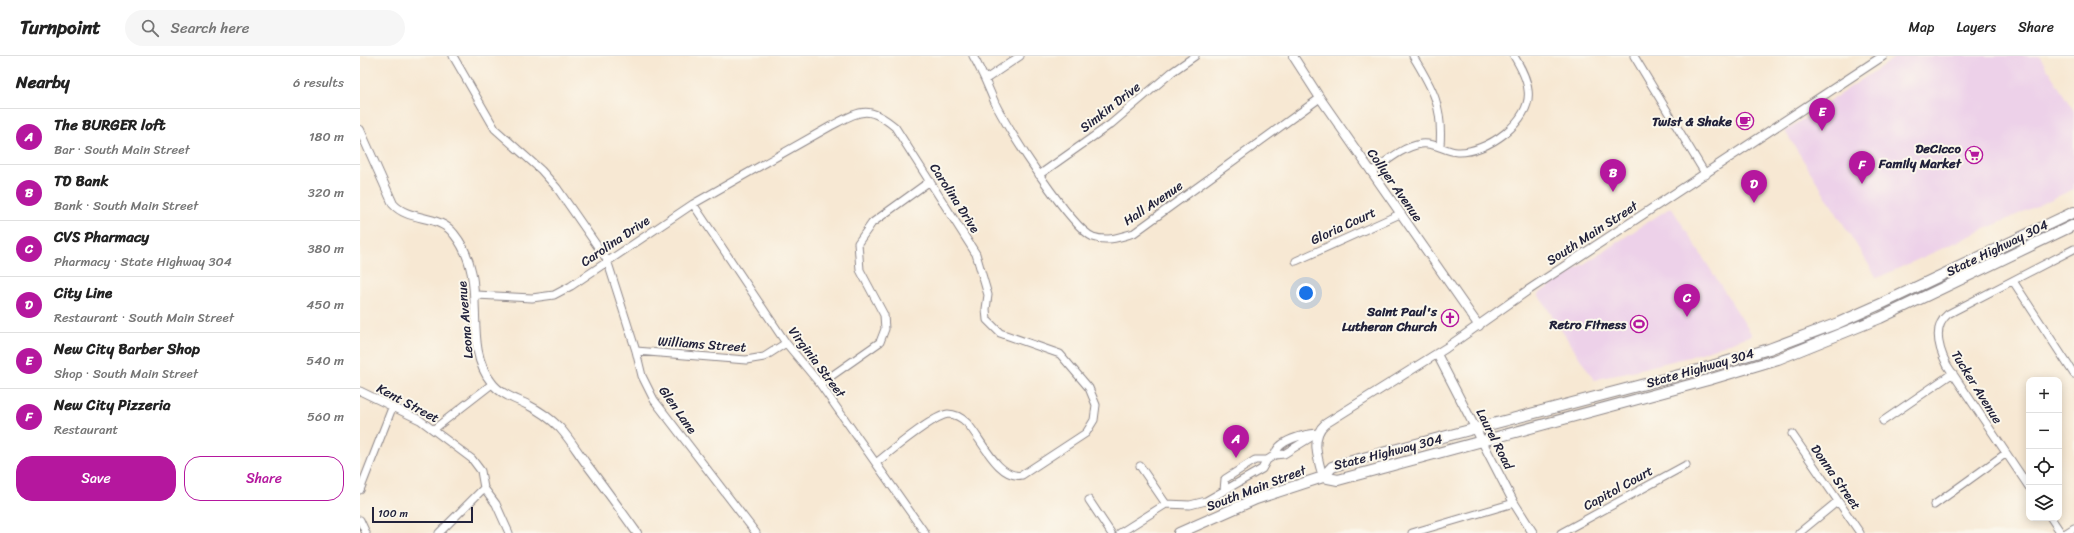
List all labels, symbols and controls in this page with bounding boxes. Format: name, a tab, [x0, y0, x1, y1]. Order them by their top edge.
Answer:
search box	[125, 10, 405, 46]
text: Turnpoint	[20, 11, 101, 44]
text: Search here	[171, 15, 250, 41]
text: Map	[1909, 15, 1934, 40]
text: Layers	[1956, 15, 1996, 40]
text: Share	[2018, 15, 2054, 40]
icon: search	[139, 17, 161, 39]
text: Nearby	[16, 67, 70, 97]
text: 6 results	[293, 71, 344, 94]
street label: Simkin Drive	[1075, 76, 1146, 138]
pin: E	[1809, 98, 1835, 131]
place label: Twist & Shake	[1652, 110, 1732, 133]
cafe icon: Twist & Shake	[1735, 111, 1755, 131]
text: The BURGER loft	[54, 112, 166, 138]
text: A	[25, 125, 33, 148]
text: 180 m	[309, 125, 344, 148]
place label: DeCicco Family Market	[1878, 137, 1962, 175]
text: Bar · South Main Street	[54, 138, 190, 161]
street label: Collyer Avenue	[1361, 143, 1429, 227]
supermarket icon: DeCicco Family Market	[1964, 145, 1984, 165]
pin: F	[1849, 151, 1875, 184]
street label: Carolina Drive	[924, 158, 986, 238]
pin: B	[1600, 159, 1626, 192]
text: TD Bank	[54, 168, 108, 194]
pin: D	[1741, 170, 1767, 203]
street label: Hall Avenue	[1118, 174, 1188, 232]
text: B	[25, 181, 33, 204]
text: 320 m	[308, 181, 344, 204]
text: Bank · South Main Street	[54, 194, 198, 217]
street label: South Main Street	[1542, 194, 1643, 271]
street label: Gloria Court	[1306, 201, 1380, 251]
street label: Carolina Drive	[575, 209, 655, 273]
street label: State Highway 304	[1942, 213, 2052, 283]
text: CVS Pharmacy	[54, 224, 149, 250]
text: C	[25, 237, 33, 260]
text: 380 m	[307, 237, 344, 260]
text: Pharmacy · State Highway 304	[54, 250, 232, 273]
text: City Line	[54, 280, 112, 306]
street label: Leona Avenue	[450, 280, 480, 360]
your location	[1296, 283, 1316, 303]
pin: C	[1674, 284, 1700, 317]
text: D	[25, 293, 33, 316]
text: 450 m	[306, 293, 344, 316]
place label: Saint Paul's Lutheran Church	[1342, 300, 1438, 338]
text: Restaurant · South Main Street	[54, 306, 234, 329]
church icon: Saint Paul's Lutheran Church	[1440, 308, 1460, 328]
place label: Retro Fitness	[1549, 313, 1627, 336]
sports icon: Retro Fitness	[1629, 314, 1649, 334]
street label: Virginia Street	[782, 321, 852, 403]
street label: Williams Street	[657, 329, 747, 359]
text: New City Barber Shop	[54, 336, 200, 362]
street label: State Highway 304	[1643, 342, 1757, 394]
street label: Tucker Avenue	[1945, 346, 2009, 429]
text: E	[25, 349, 33, 372]
text: 540 m	[306, 349, 344, 372]
text: Shop · South Main Street	[54, 362, 198, 385]
street label: Kent Street	[372, 377, 444, 429]
map controls	[2026, 377, 2062, 521]
button: +	[2026, 377, 2062, 413]
street label: Glen Lane	[653, 381, 703, 439]
text: New City Pizzeria	[54, 392, 171, 418]
street label: Laurel Road	[1470, 404, 1521, 475]
text: F	[25, 405, 33, 428]
text: 560 m	[307, 405, 344, 428]
button: −	[2026, 413, 2062, 449]
text: Restaurant	[54, 418, 118, 441]
pin: A	[1223, 425, 1249, 458]
street label: State Highway 304	[1331, 427, 1445, 477]
street label: Donna Street	[1805, 439, 1867, 515]
button: locate	[2026, 449, 2062, 485]
button: Save	[16, 456, 176, 501]
button: Share	[184, 456, 344, 501]
street label: South Main Street	[1203, 458, 1310, 518]
street label: Capitol Court	[1579, 459, 1658, 517]
button: layers	[2026, 485, 2062, 521]
text: 100 m	[378, 504, 408, 523]
scale bar	[372, 505, 473, 524]

